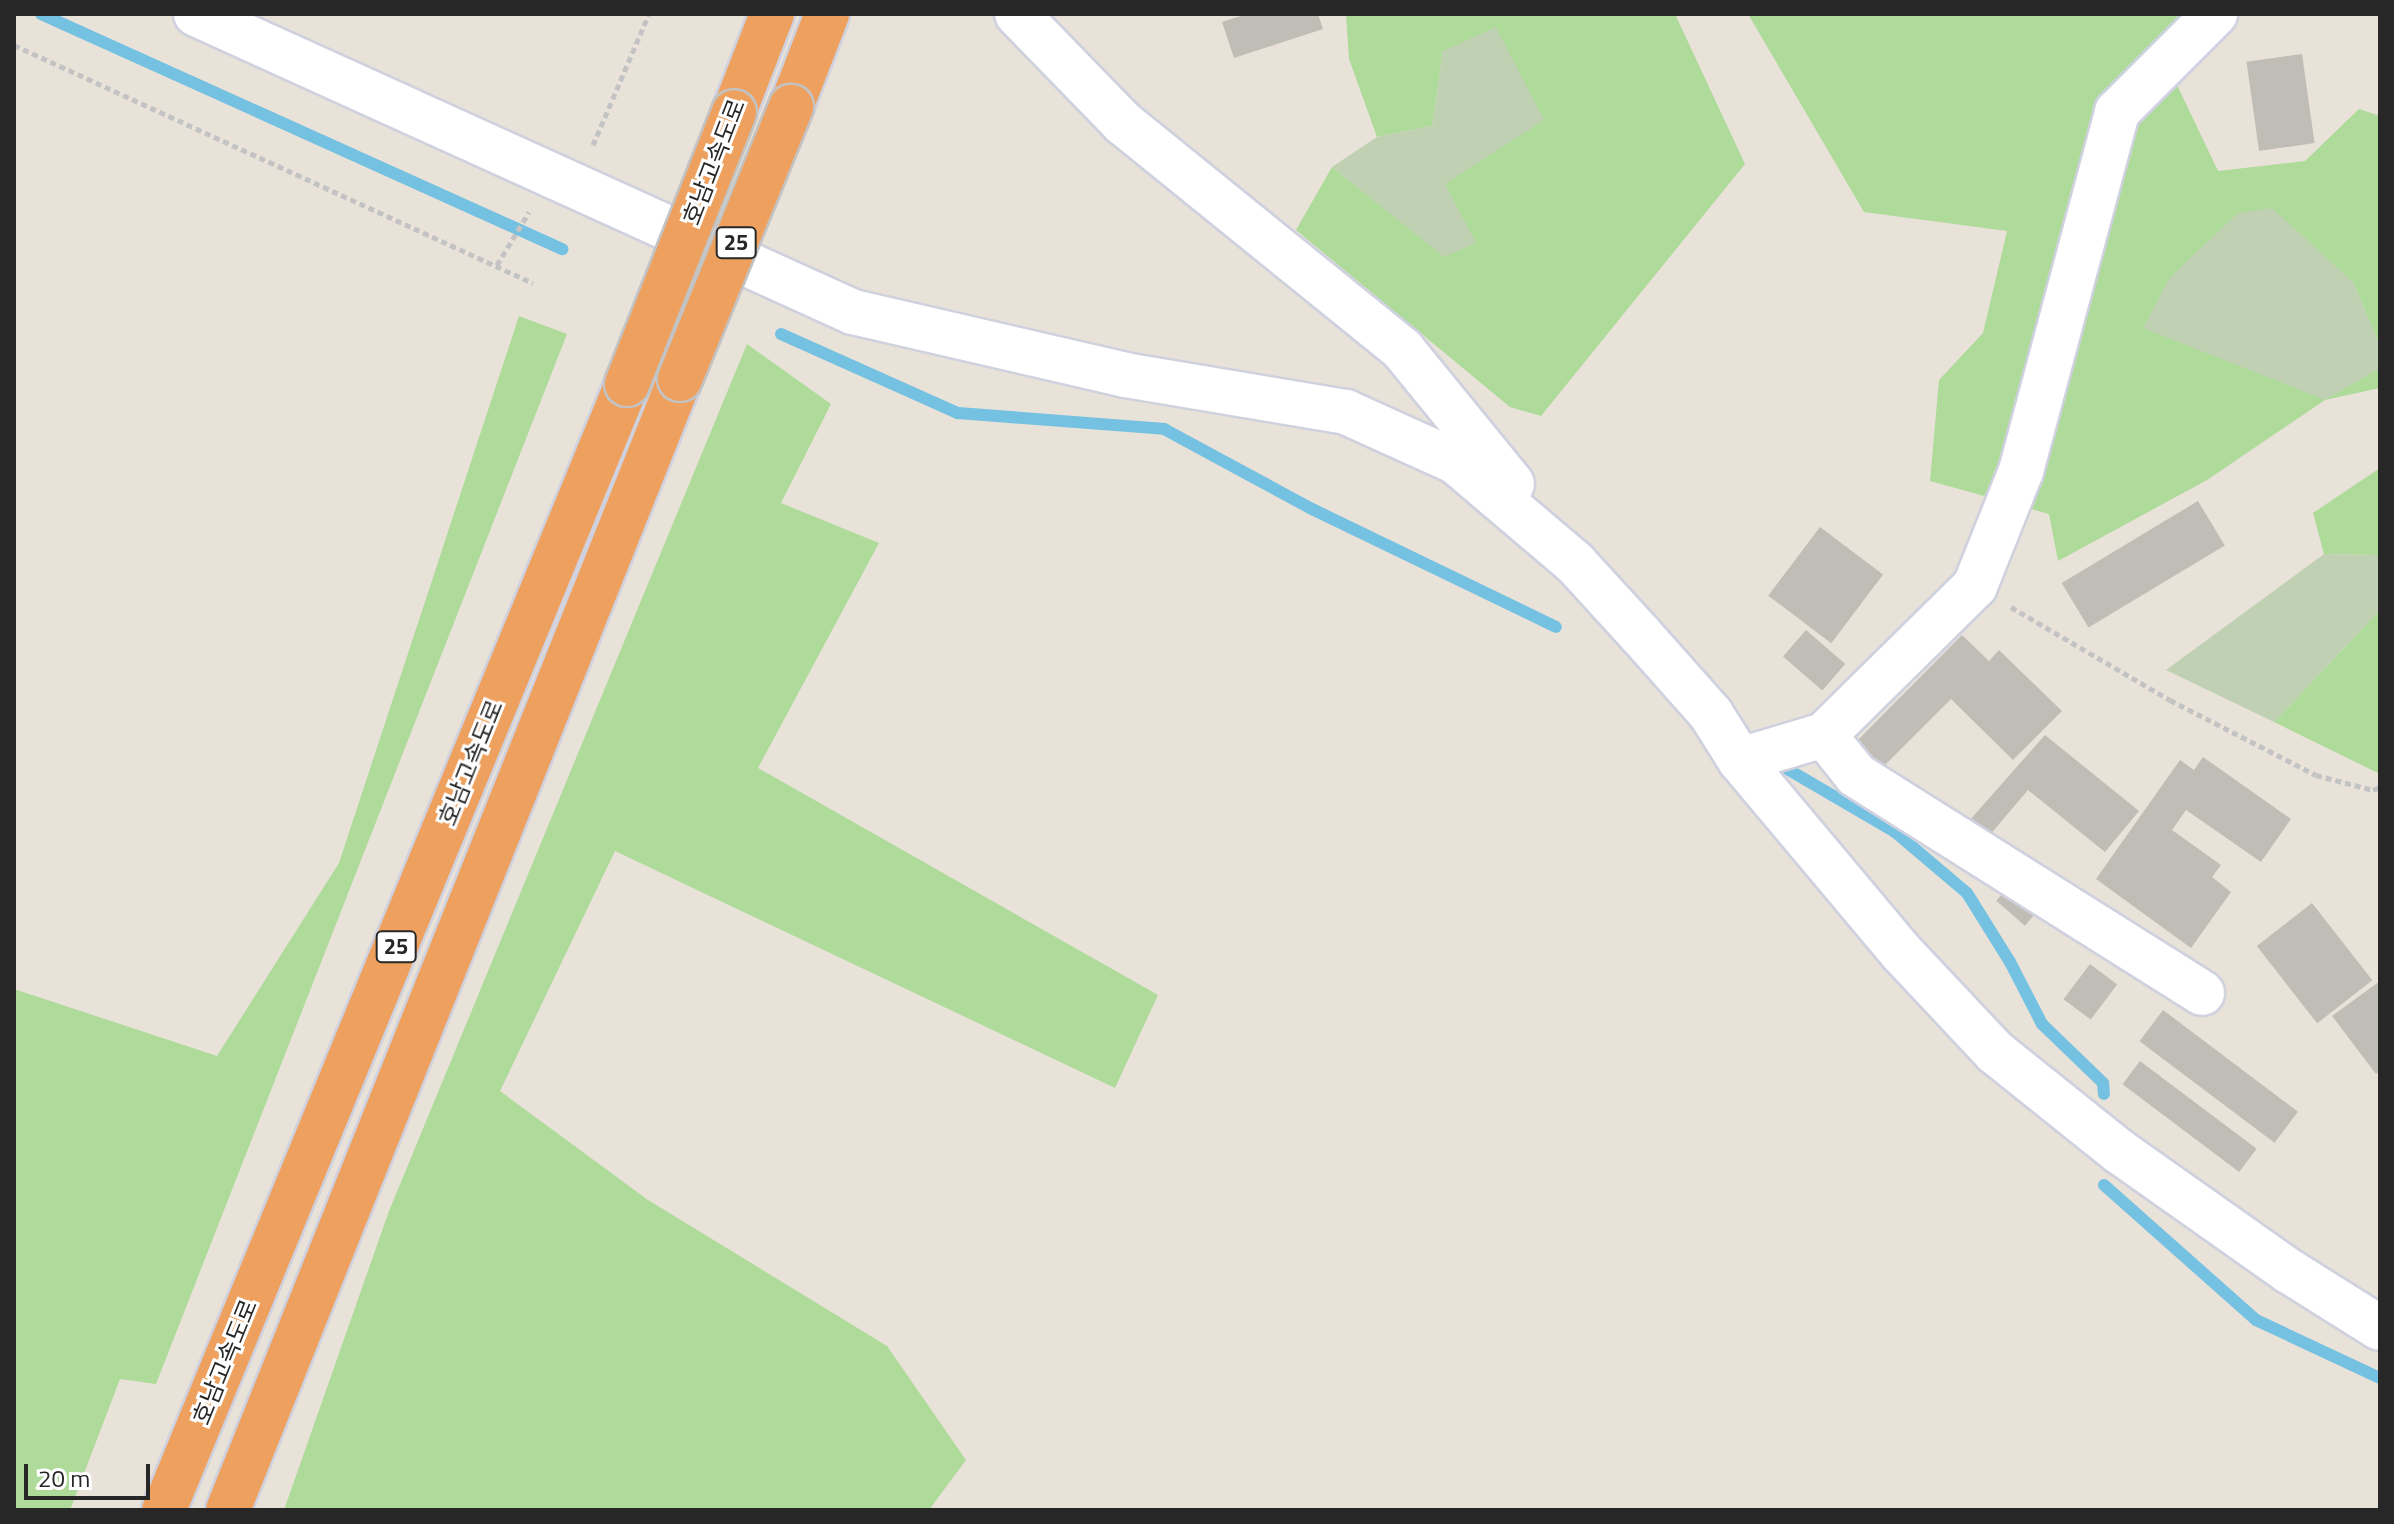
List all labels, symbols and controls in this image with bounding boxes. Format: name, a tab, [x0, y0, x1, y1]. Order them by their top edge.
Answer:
street label: 호남고속도로	[677, 95, 751, 229]
road number: 25	[714, 225, 758, 261]
street label: 호남고속도로	[433, 696, 509, 830]
road number: 25	[374, 929, 418, 965]
street label: 호남고속도로	[187, 1295, 263, 1429]
scale bar	[28, 1448, 154, 1498]
text: 20 m	[38, 1460, 90, 1496]

